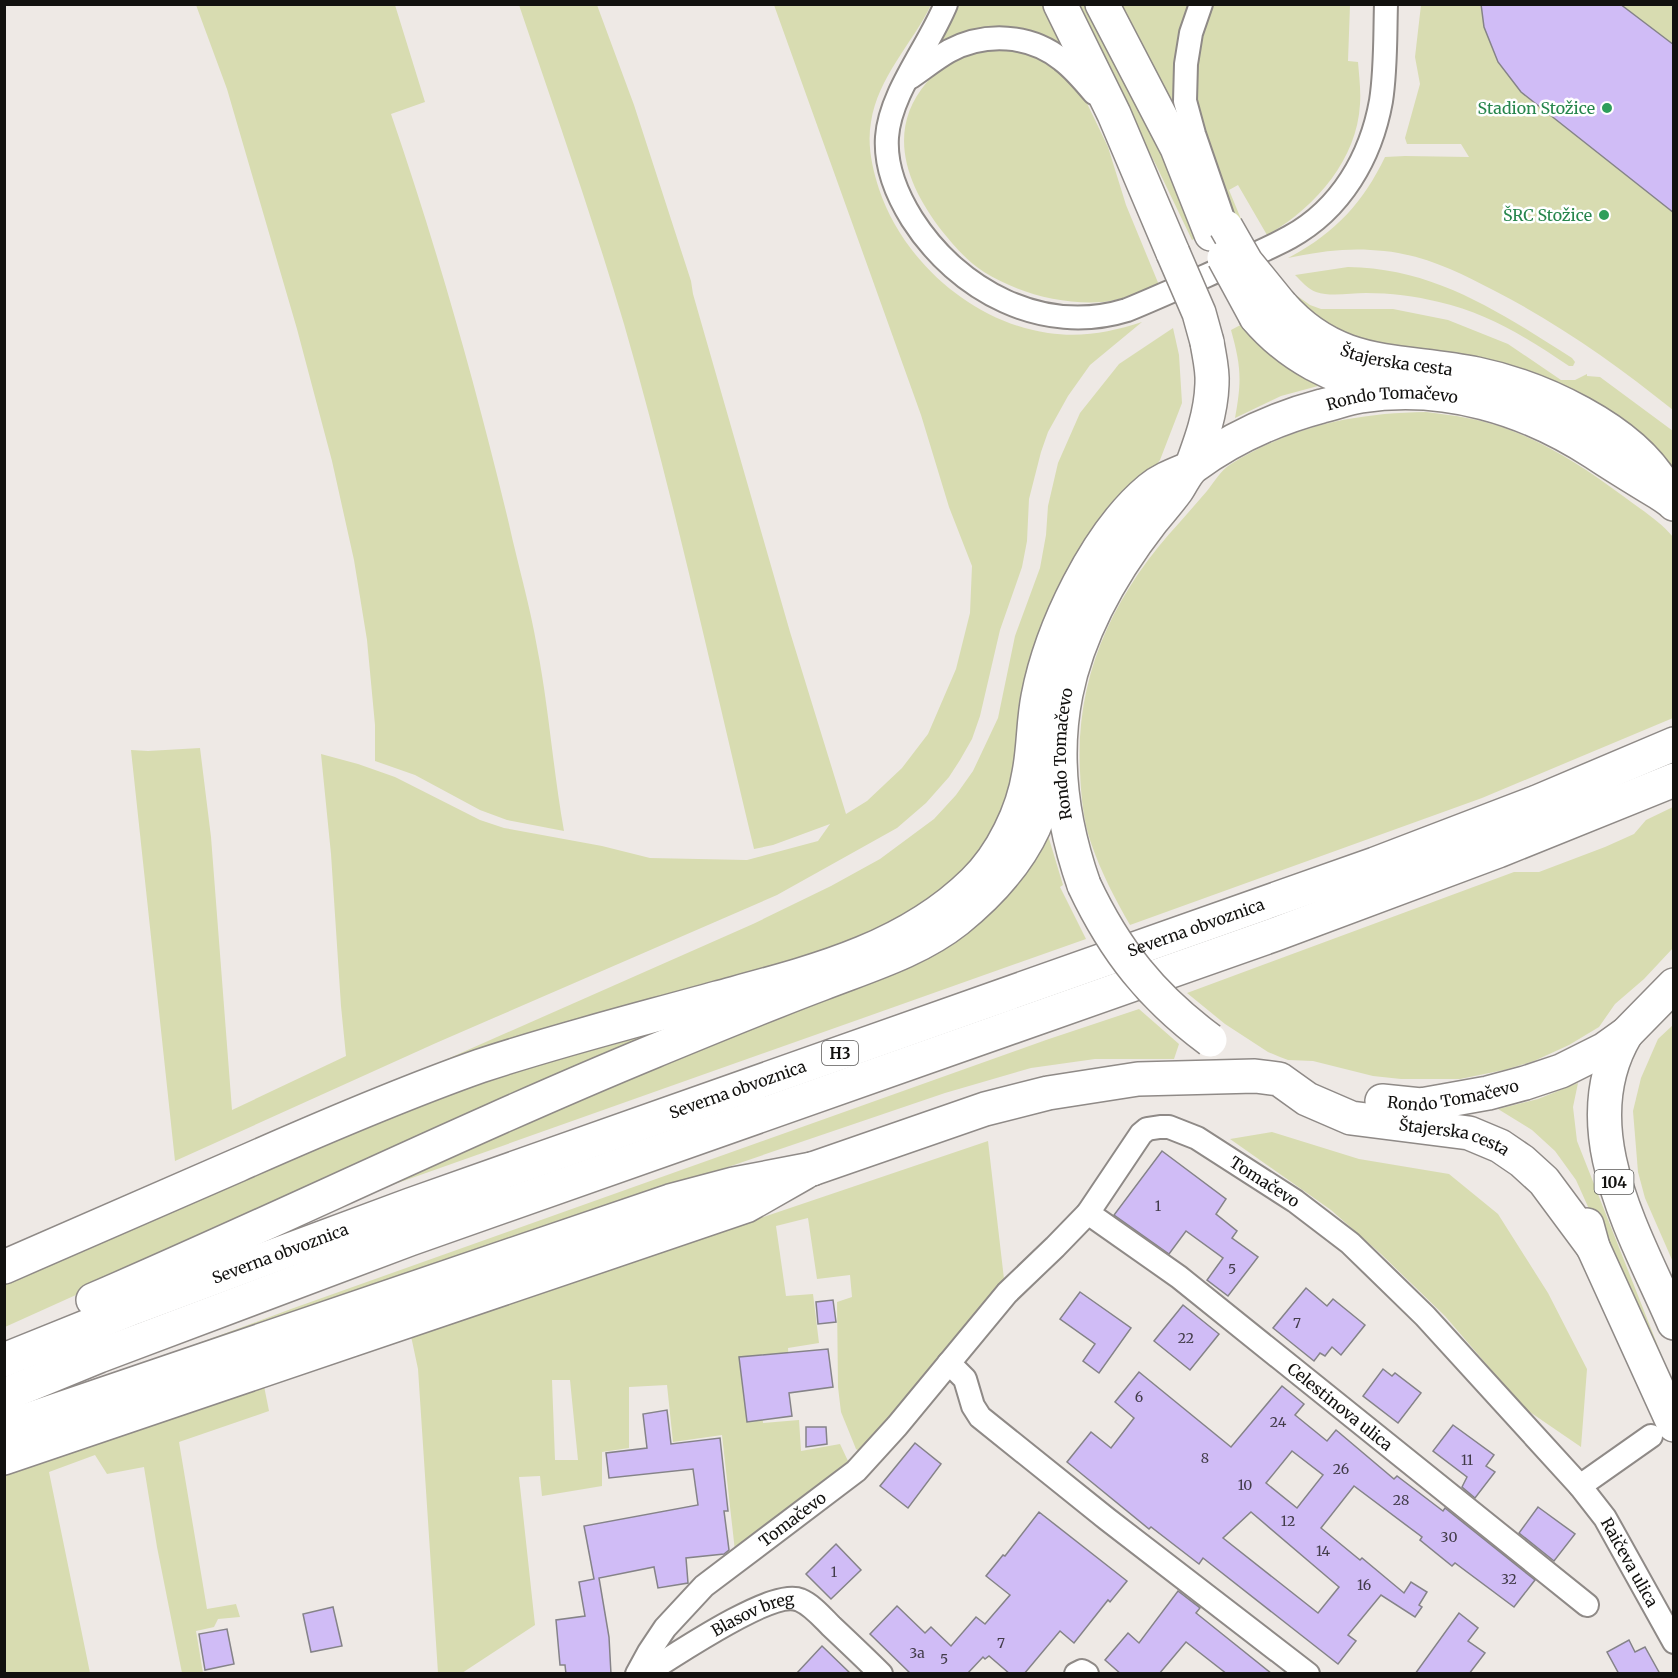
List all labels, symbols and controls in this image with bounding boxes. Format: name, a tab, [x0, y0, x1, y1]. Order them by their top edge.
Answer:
place label: Stadion Stožice	[1478, 98, 1595, 118]
marker: Stadion Stožice	[1600, 101, 1614, 115]
place label: ŠRC Stožice	[1503, 205, 1592, 225]
marker: ŠRC Stožice	[1597, 208, 1611, 222]
street label: Štajerska cesta	[1338, 340, 1454, 380]
street label: Rondo Tomačevo	[1324, 383, 1460, 415]
street label: Rondo Tomačevo	[1050, 686, 1077, 822]
street label: Severna obvoznica	[1125, 894, 1267, 961]
road number: H3	[822, 1041, 858, 1065]
street label: Severna obvoznica	[666, 1056, 809, 1123]
street label: Rondo Tomačevo	[1386, 1075, 1521, 1115]
street label: Štajerska cesta	[1398, 1114, 1514, 1160]
street label: Tomačevo	[1226, 1152, 1304, 1211]
road number: 104	[1594, 1170, 1634, 1194]
house number: 1	[1155, 1197, 1161, 1215]
street label: Severna obvoznica	[209, 1219, 351, 1288]
house number: 5	[1228, 1260, 1236, 1278]
house number: 7	[1293, 1314, 1301, 1332]
house number: 22	[1178, 1329, 1194, 1347]
street label: Celestinova ulica	[1283, 1358, 1397, 1455]
house number: 6	[1135, 1388, 1143, 1406]
house number: 24	[1270, 1413, 1287, 1431]
house number: 8	[1201, 1449, 1209, 1467]
house number: 11	[1461, 1451, 1473, 1469]
house number: 26	[1333, 1460, 1349, 1478]
house number: 10	[1238, 1476, 1252, 1494]
street label: Tomačevo	[755, 1487, 830, 1551]
house number: 28	[1393, 1491, 1409, 1509]
house number: 12	[1281, 1512, 1295, 1530]
street label: Raičeva ulica	[1597, 1514, 1663, 1611]
house number: 30	[1441, 1528, 1457, 1546]
house number: 14	[1316, 1542, 1330, 1560]
house number: 1	[831, 1563, 837, 1581]
house number: 32	[1501, 1570, 1517, 1588]
house number: 16	[1357, 1576, 1371, 1594]
street label: Blasov breg	[708, 1588, 795, 1640]
house number: 7	[997, 1634, 1005, 1652]
house number: 3a	[909, 1644, 925, 1662]
house number: 5	[940, 1650, 948, 1668]

